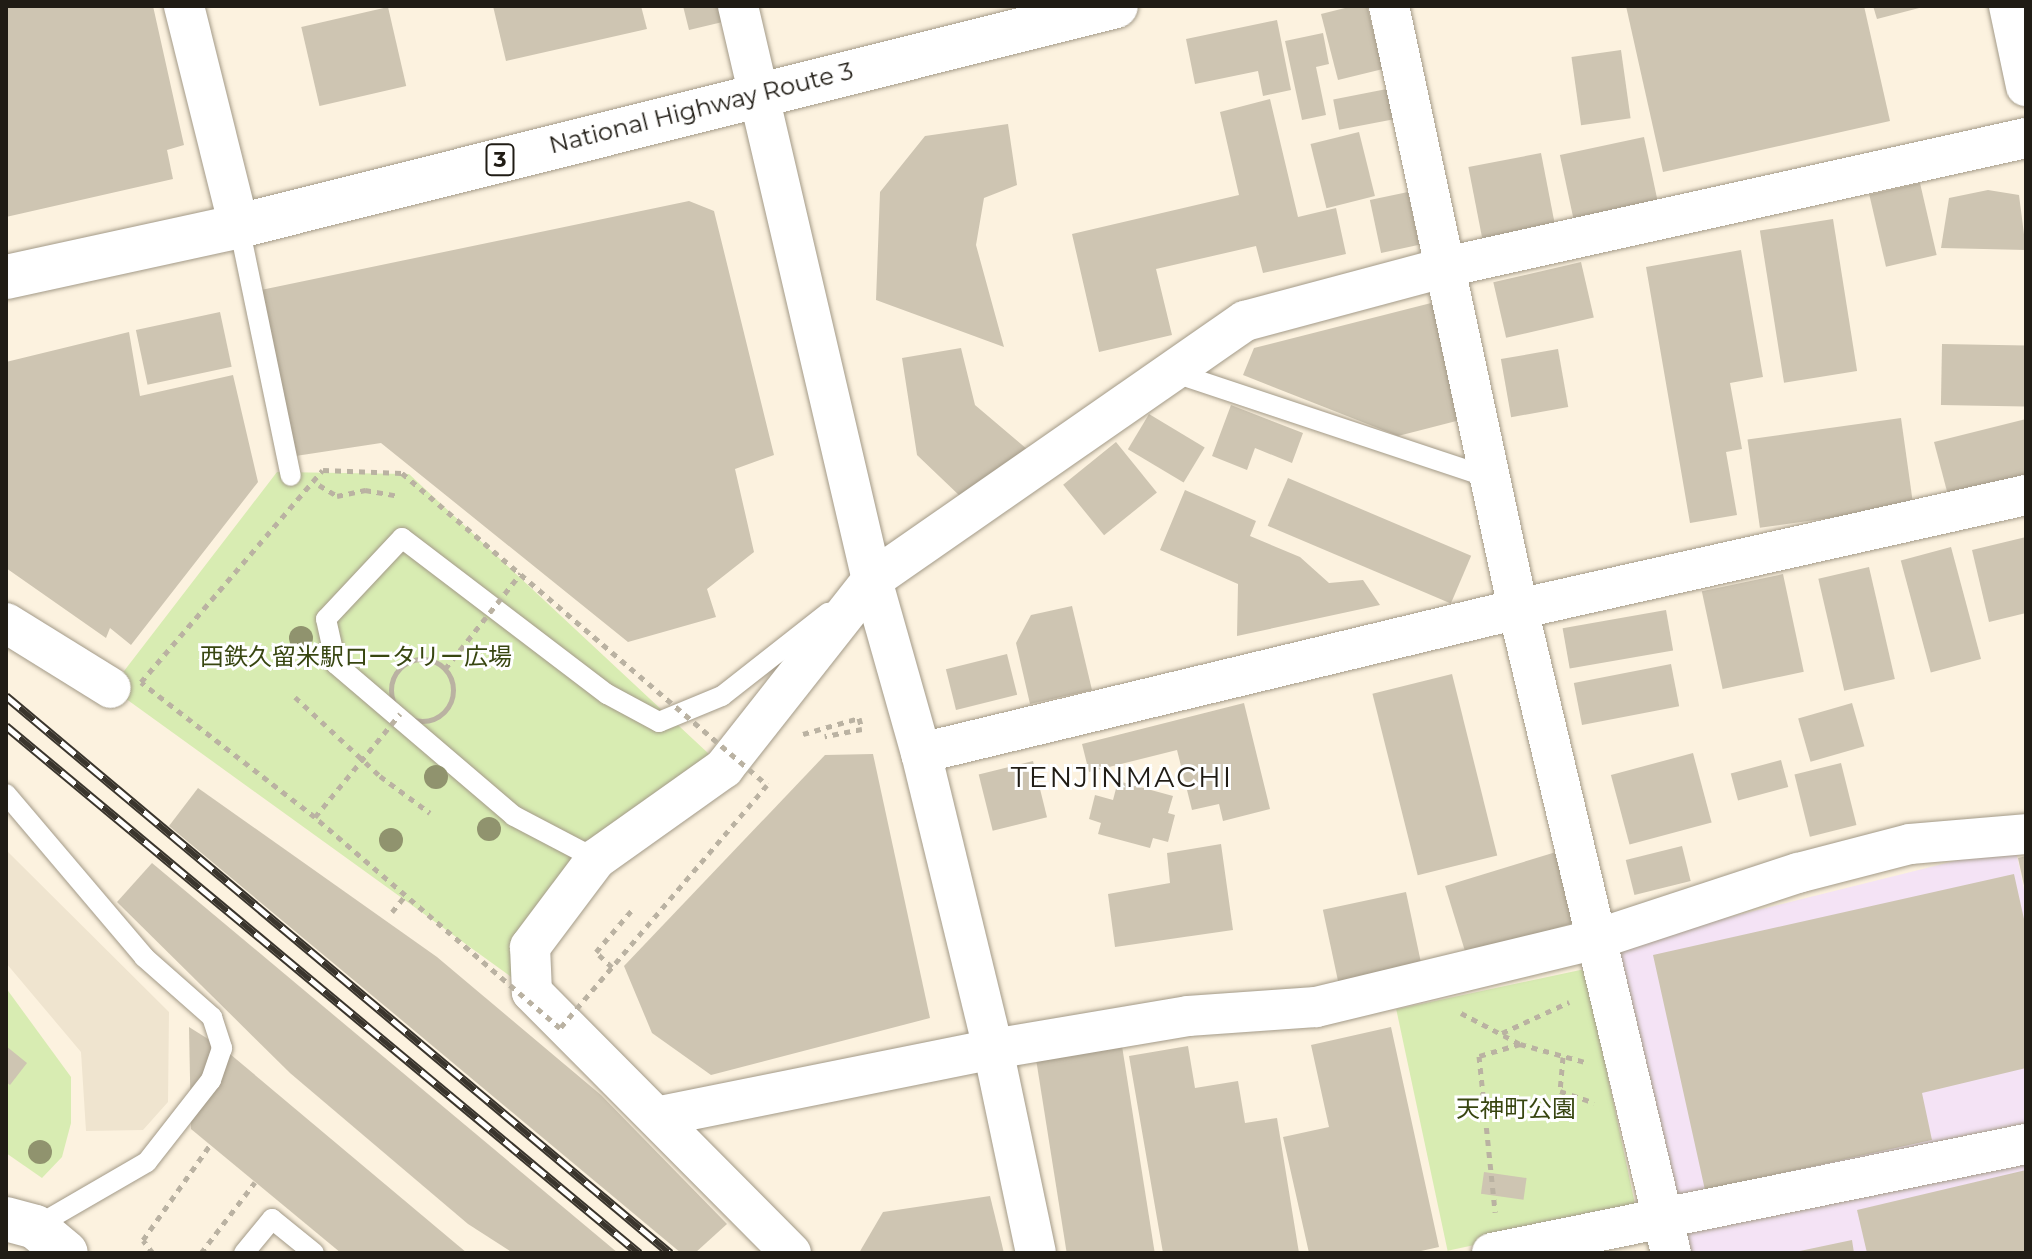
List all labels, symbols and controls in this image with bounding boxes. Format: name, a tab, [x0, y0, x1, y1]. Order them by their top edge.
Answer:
street label: National Highway Route 3	[546, 56, 856, 160]
road number: 3	[484, 142, 516, 178]
park label: 西鉄久留米駅ロータリー広場	[200, 643, 512, 671]
district label: TENJINMACHI	[1011, 760, 1233, 794]
park label: 天神町公園	[1456, 1095, 1576, 1123]

